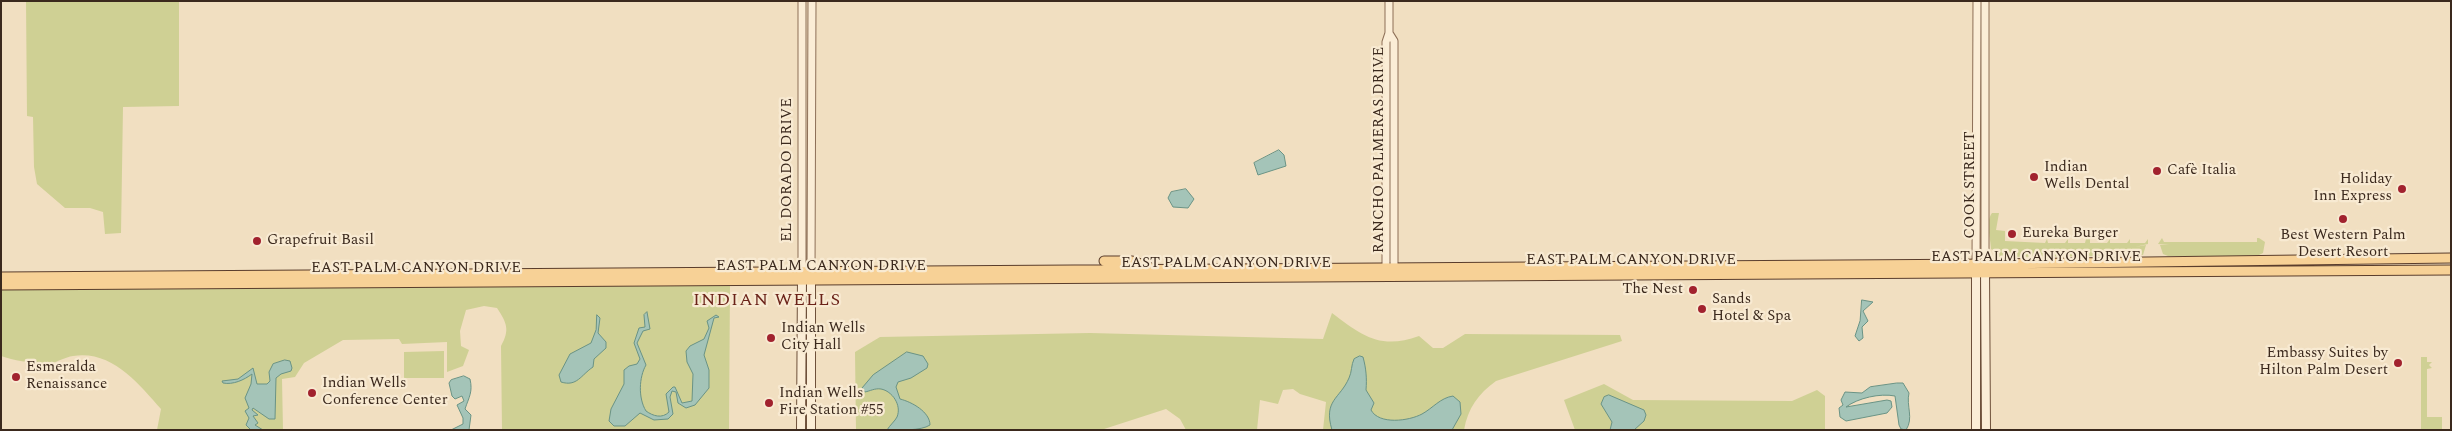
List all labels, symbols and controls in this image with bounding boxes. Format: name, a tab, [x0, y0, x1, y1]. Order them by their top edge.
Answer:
street label: RANCHO PALMERAS DRIVE	[1371, 47, 1389, 253]
street label: EL DORADO DRIVE	[779, 98, 797, 242]
street label: COOK STREET	[1962, 131, 1980, 239]
place label: Indian Wells Dental	[2044, 159, 2129, 194]
place label: Cafè Italia	[2167, 162, 2236, 180]
marker: Cafè Italia	[2151, 165, 2163, 177]
marker: Indian Wells Dental	[2028, 171, 2040, 183]
place label: Holiday Inn Express	[2313, 171, 2392, 206]
marker: Holiday Inn Express	[2396, 183, 2408, 195]
marker: Best Western Palm Desert Resort	[2337, 213, 2349, 225]
place label: Eureka Burger	[2022, 225, 2118, 243]
place label: Best Western Palm Desert Resort	[2280, 227, 2406, 262]
marker: Eureka Burger	[2006, 228, 2018, 240]
place label: Grapefruit Basil	[267, 232, 374, 250]
marker: Grapefruit Basil	[251, 235, 263, 247]
street label: EAST PALM CANYON DRIVE	[1931, 249, 2141, 267]
street label: EAST PALM CANYON DRIVE	[1526, 252, 1736, 270]
street label: EAST PALM CANYON DRIVE	[1121, 255, 1331, 273]
street label: EAST PALM CANYON DRIVE	[716, 258, 926, 276]
street label: EAST PALM CANYON DRIVE	[311, 260, 521, 278]
place label: The Nest	[1622, 281, 1683, 299]
marker: The Nest	[1687, 284, 1699, 296]
district label: INDIAN WELLS	[691, 290, 843, 312]
place label: Sands Hotel & Spa	[1712, 291, 1791, 326]
marker: Sands Hotel & Spa	[1696, 303, 1708, 315]
place label: Indian Wells City Hall	[781, 320, 865, 355]
marker: Indian Wells City Hall	[765, 332, 777, 344]
place label: Embassy Suites by Hilton Palm Desert	[2259, 345, 2388, 380]
marker: Embassy Suites by Hilton Palm Desert	[2392, 357, 2404, 369]
place label: Esmeralda Renaissance	[26, 359, 107, 394]
marker: Esmeralda Renaissance	[10, 371, 22, 383]
place label: Indian Wells Conference Center	[322, 375, 448, 410]
place label: Indian Wells Fire Station #55	[779, 385, 884, 420]
marker: Indian Wells Conference Center	[306, 387, 318, 399]
marker: Indian Wells Fire Station #55	[763, 397, 775, 409]

